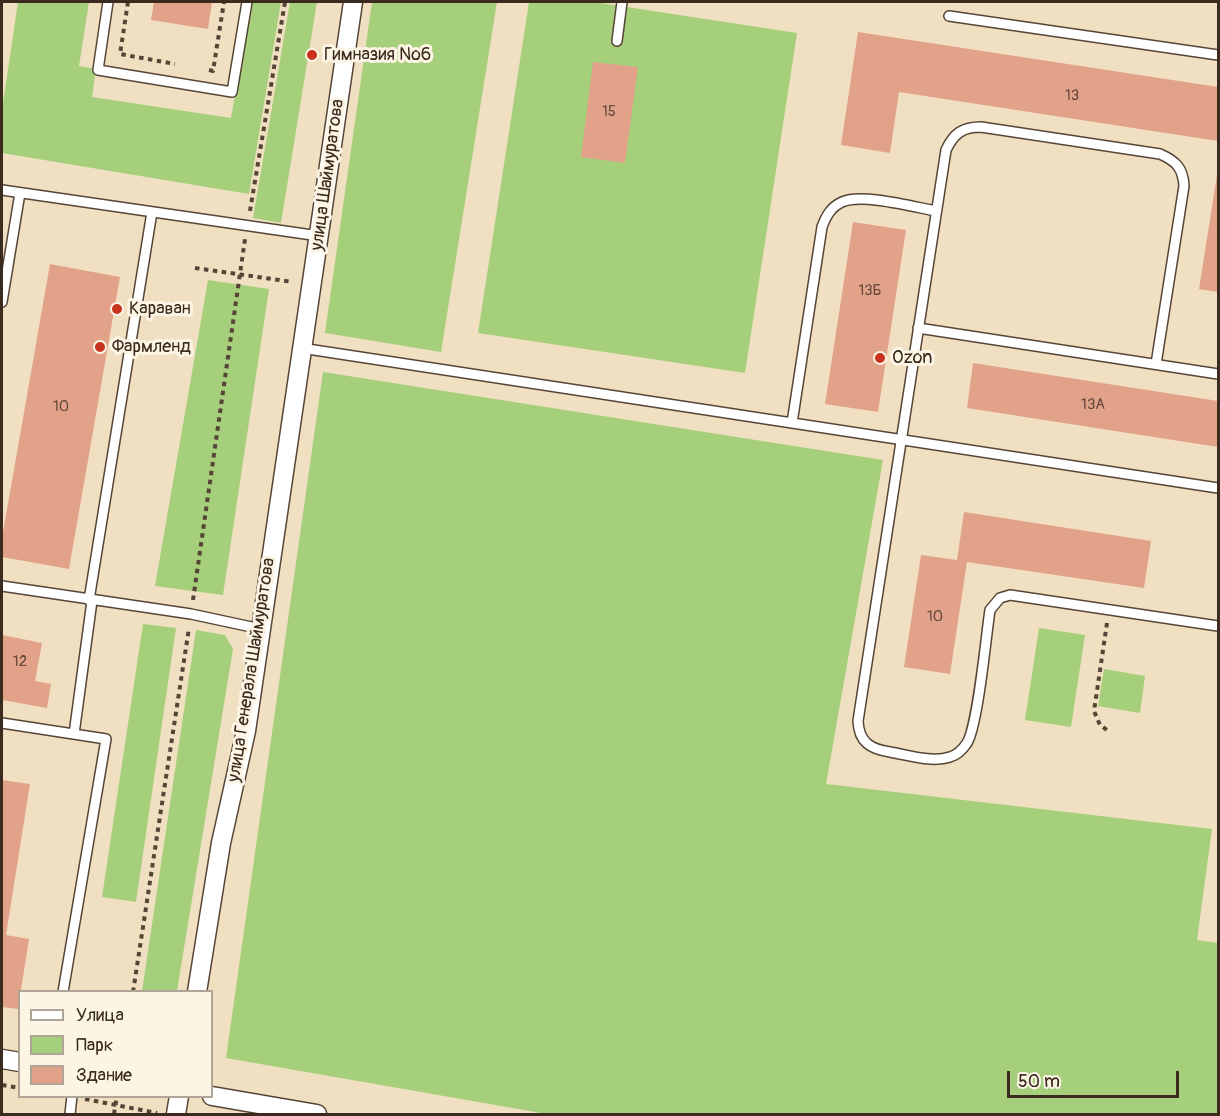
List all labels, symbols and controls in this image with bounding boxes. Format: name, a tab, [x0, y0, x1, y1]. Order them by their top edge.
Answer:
place label: Гимназия №6	[324, 44, 431, 66]
marker: Гимназия №6	[305, 48, 319, 62]
house number: 13	[1065, 87, 1079, 105]
street label: улица Шаймуратова	[307, 98, 349, 252]
house number: 15	[602, 103, 616, 121]
house number: 13Б	[858, 282, 882, 300]
place label: Караван	[129, 298, 191, 320]
marker: Караван	[110, 302, 124, 316]
place label: Фармленд	[112, 336, 191, 358]
marker: Фармленд	[93, 340, 107, 354]
place label: Ozon	[892, 347, 932, 369]
marker: Ozon	[873, 351, 887, 365]
house number: 13А	[1081, 396, 1105, 414]
house number: 10	[53, 398, 69, 416]
street label: улица Генерала Шаймуратова	[224, 556, 280, 784]
house number: 10	[927, 608, 943, 626]
house number: 12	[13, 653, 27, 671]
legend	[18, 990, 213, 1098]
text: Улица	[76, 1004, 124, 1027]
text: Парк	[76, 1034, 113, 1057]
scale bar	[1010, 1059, 1182, 1097]
text: Здание	[76, 1064, 132, 1087]
text: 50 m	[1018, 1070, 1060, 1093]

